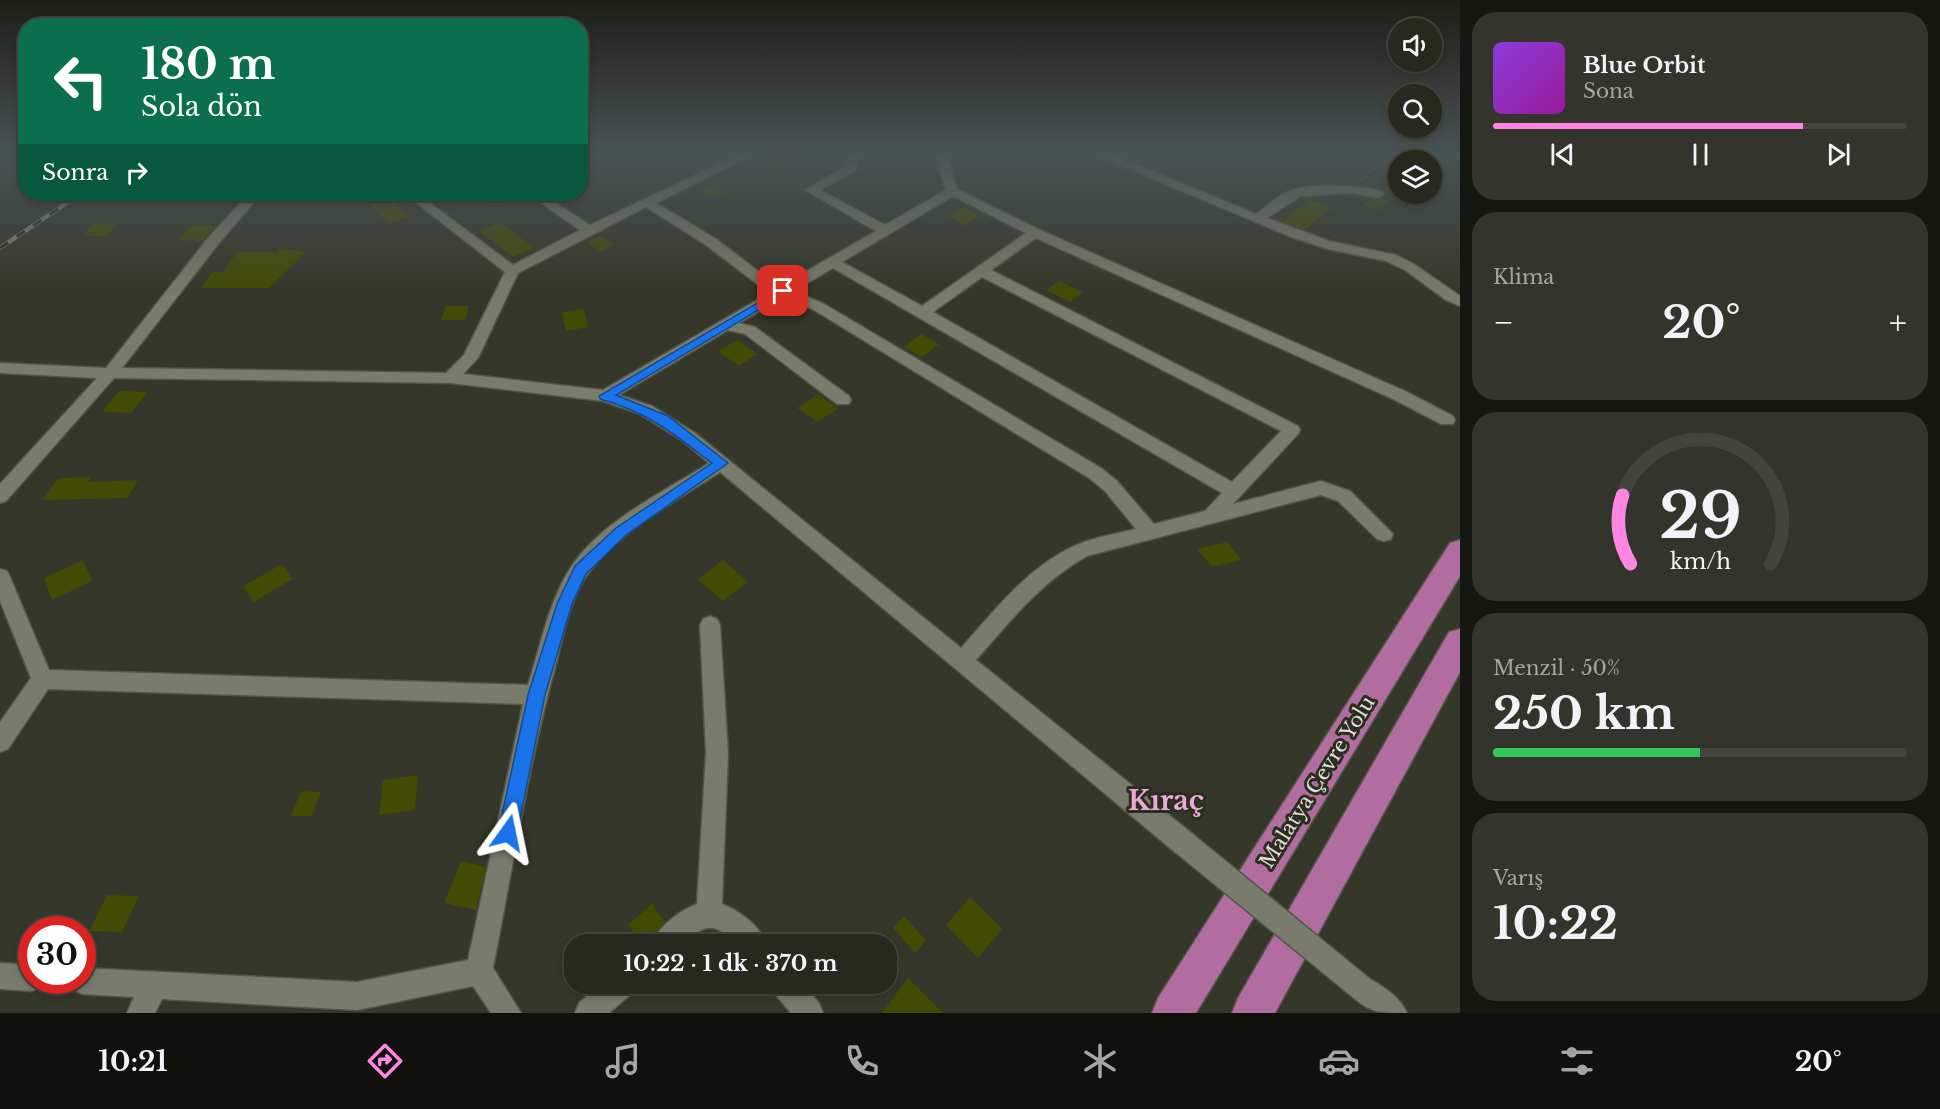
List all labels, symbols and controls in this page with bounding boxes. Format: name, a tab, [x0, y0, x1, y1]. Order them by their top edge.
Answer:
map controls	[1388, 18, 1442, 204]
button: sound	[1388, 18, 1442, 72]
text: 180 m	[141, 38, 275, 90]
icon: left	[42, 42, 120, 120]
text: Blue Orbit	[1583, 52, 1705, 79]
text: Sona	[1583, 79, 1634, 103]
button: search	[1388, 84, 1442, 138]
text: Sola dön	[141, 90, 262, 123]
icon: previous	[1546, 138, 1579, 171]
icon: pause	[1684, 138, 1717, 171]
icon: next	[1822, 138, 1855, 171]
button: layers	[1388, 150, 1442, 204]
icon: right	[120, 156, 153, 189]
text: Sonra	[42, 159, 108, 186]
pin	[757, 265, 808, 316]
text: Klima	[1493, 265, 1554, 289]
icon: arrive	[766, 274, 799, 307]
text: 20°	[1662, 294, 1741, 350]
text: −	[1493, 302, 1514, 343]
text: +	[1889, 302, 1907, 343]
text: 29	[1659, 477, 1741, 555]
text: km/h	[1670, 548, 1731, 575]
text: Menzil · 50%	[1493, 656, 1620, 680]
text: 250 km	[1493, 685, 1675, 741]
street label: Malatya Çevre Yolu	[1254, 692, 1380, 872]
district label: Kıraç	[1128, 784, 1204, 817]
position arrow	[476, 801, 540, 865]
text: Varış	[1493, 866, 1543, 890]
text: 10:22	[1493, 895, 1618, 951]
speed limit sign: 30	[18, 916, 96, 994]
text: 10:22 · 1 dk · 370 m	[623, 950, 838, 977]
icon: directions	[364, 1040, 406, 1082]
icon: music	[602, 1040, 644, 1082]
icon: phone	[841, 1040, 883, 1082]
icon: climate	[1079, 1040, 1121, 1082]
icon: car	[1318, 1040, 1360, 1082]
icon: filters	[1556, 1040, 1598, 1082]
text: 10:21	[98, 1045, 167, 1078]
text: 20°	[1795, 1045, 1842, 1078]

